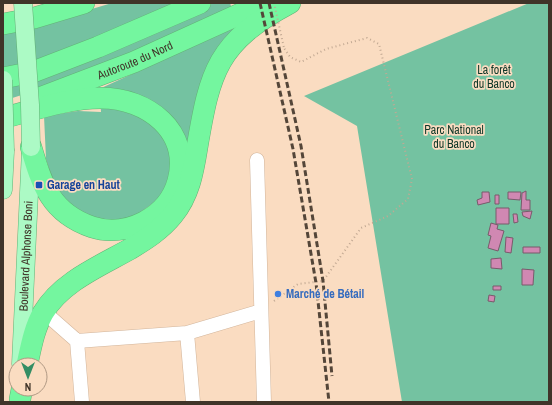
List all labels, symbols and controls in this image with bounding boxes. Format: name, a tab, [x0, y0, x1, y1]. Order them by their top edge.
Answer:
street label: Autoroute du Nord	[94, 37, 175, 84]
park label: La forêt du Banco	[473, 62, 515, 92]
park label: Parc National du Banco	[424, 122, 484, 152]
place label: Garage en Haut	[47, 177, 120, 193]
marker: Garage en Haut	[34, 180, 44, 190]
street label: Boulevard Alphonse Boni	[15, 200, 37, 312]
place label: Marché de Bétail	[286, 286, 364, 302]
marker: Marché de Bétail	[273, 289, 283, 299]
north arrow	[8, 357, 48, 397]
text: N	[25, 380, 31, 394]

